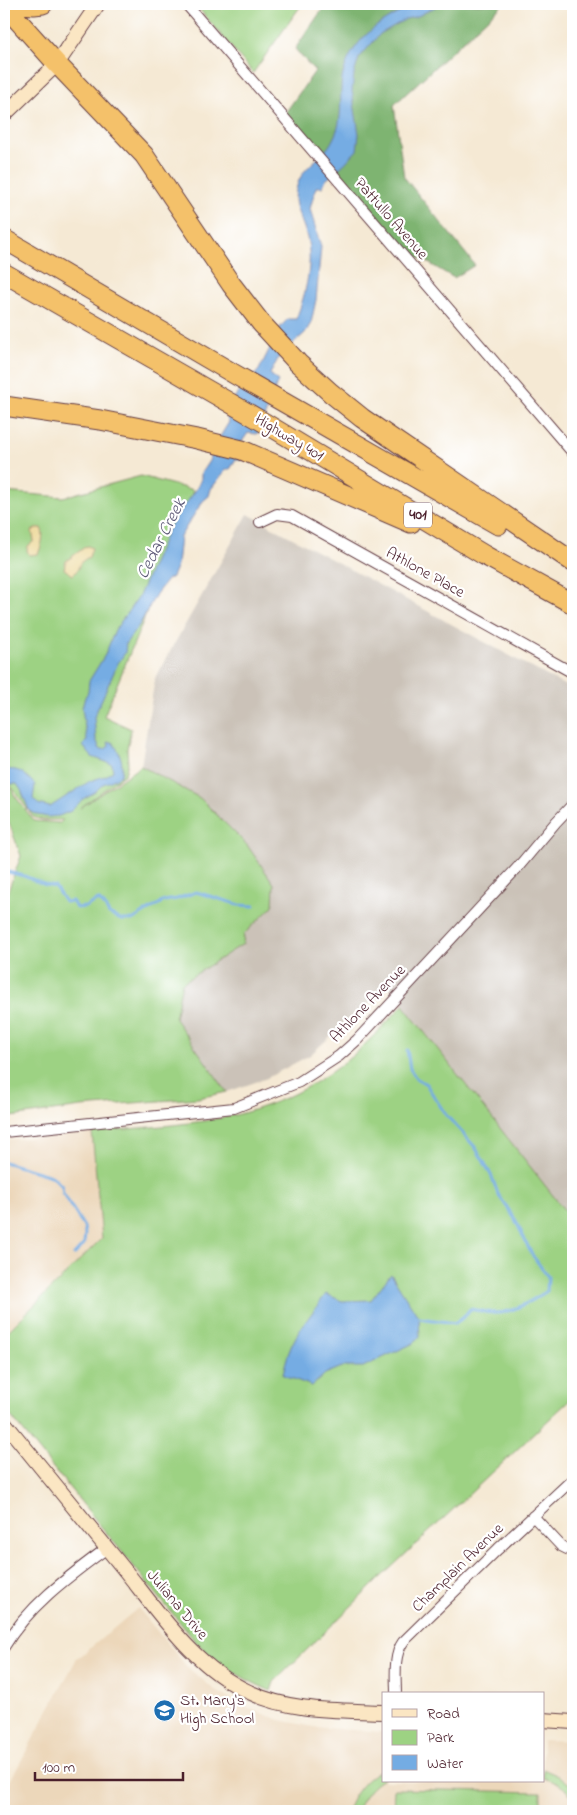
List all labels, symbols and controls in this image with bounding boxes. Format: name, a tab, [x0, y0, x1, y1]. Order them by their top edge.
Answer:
street label: Pattullo Avenue	[348, 173, 434, 266]
street label: Highway 401	[250, 408, 328, 468]
water label: Cedar Creek	[131, 493, 194, 584]
road number: 401	[404, 502, 432, 528]
street label: Athlone Place	[381, 541, 469, 605]
street label: Athlone Avenue	[324, 959, 412, 1049]
street label: Champlain Avenue	[407, 1517, 510, 1618]
street label: Juliana Drive	[140, 1565, 214, 1646]
place label: St. Mary's High School	[180, 1689, 254, 1731]
legend	[382, 1692, 544, 1782]
school or university icon: St. Mary's High School	[152, 1698, 176, 1722]
text: Road	[427, 1703, 460, 1725]
text: Park	[427, 1727, 455, 1749]
scale bar	[35, 1750, 182, 1782]
text: Water	[427, 1753, 463, 1775]
text: 100 m	[42, 1757, 75, 1779]

